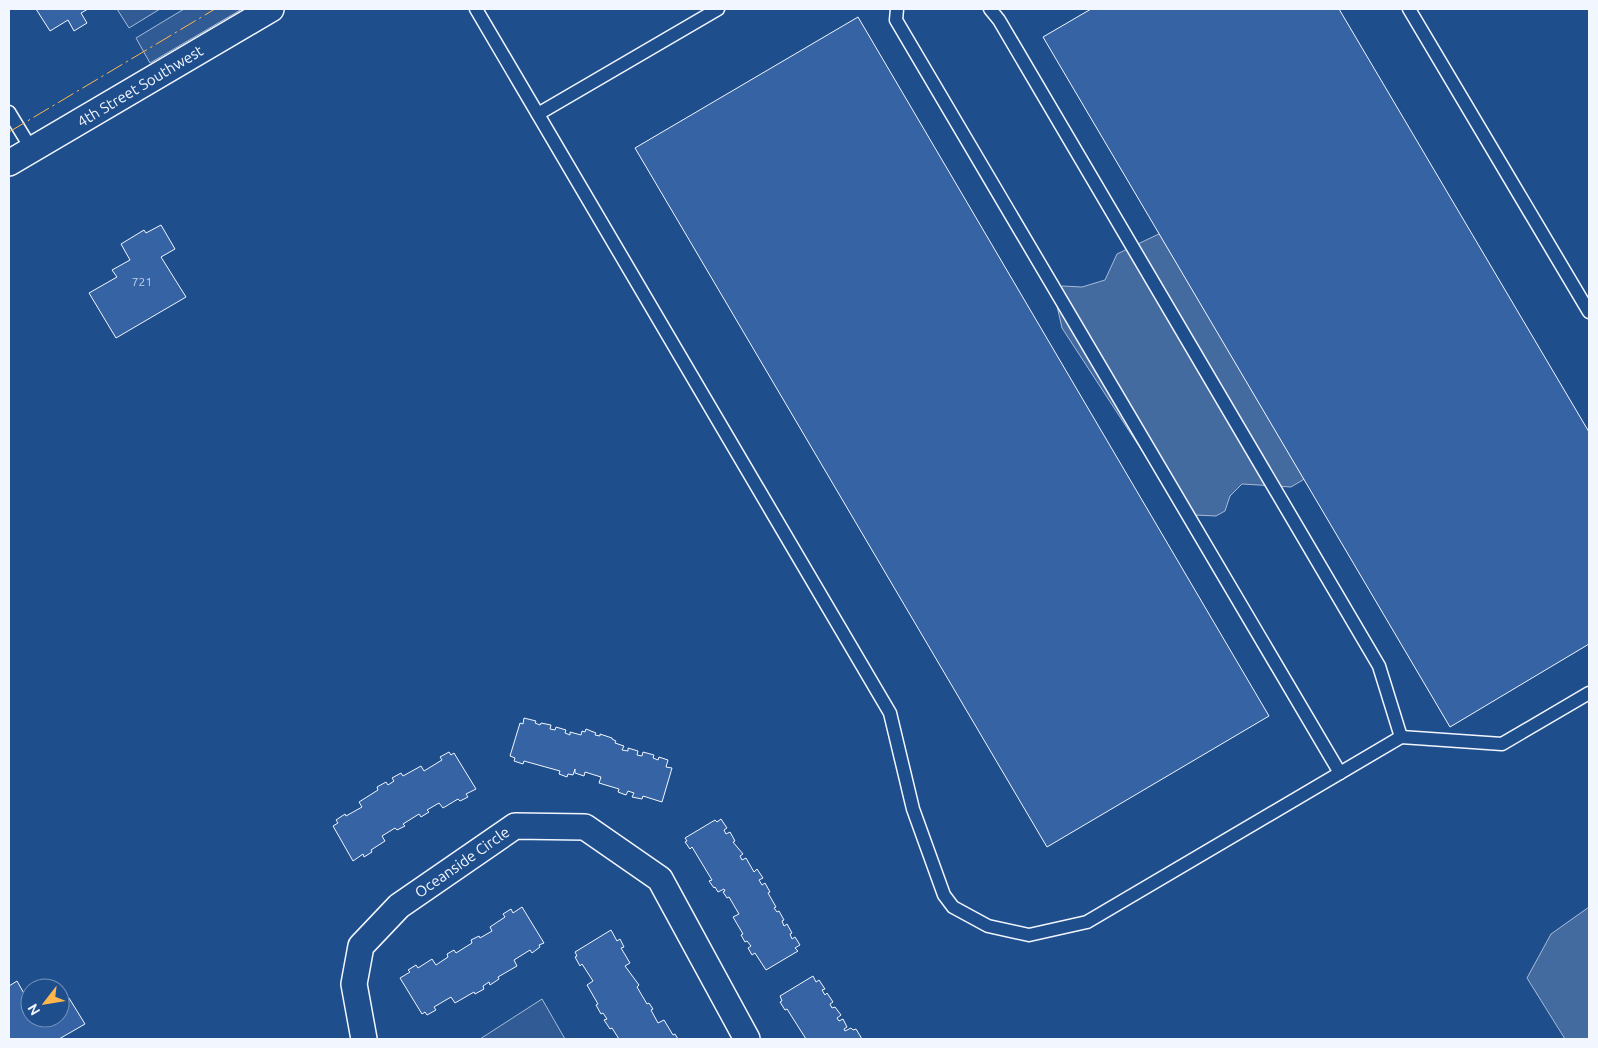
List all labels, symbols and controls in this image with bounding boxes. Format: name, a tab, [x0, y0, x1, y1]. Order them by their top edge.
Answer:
street label: 4th Street Southwest	[74, 42, 206, 130]
house number: 721	[132, 275, 152, 288]
street label: Oceanside Circle	[411, 823, 513, 901]
north arrow	[20, 978, 70, 1028]
text: N	[24, 1001, 43, 1018]

